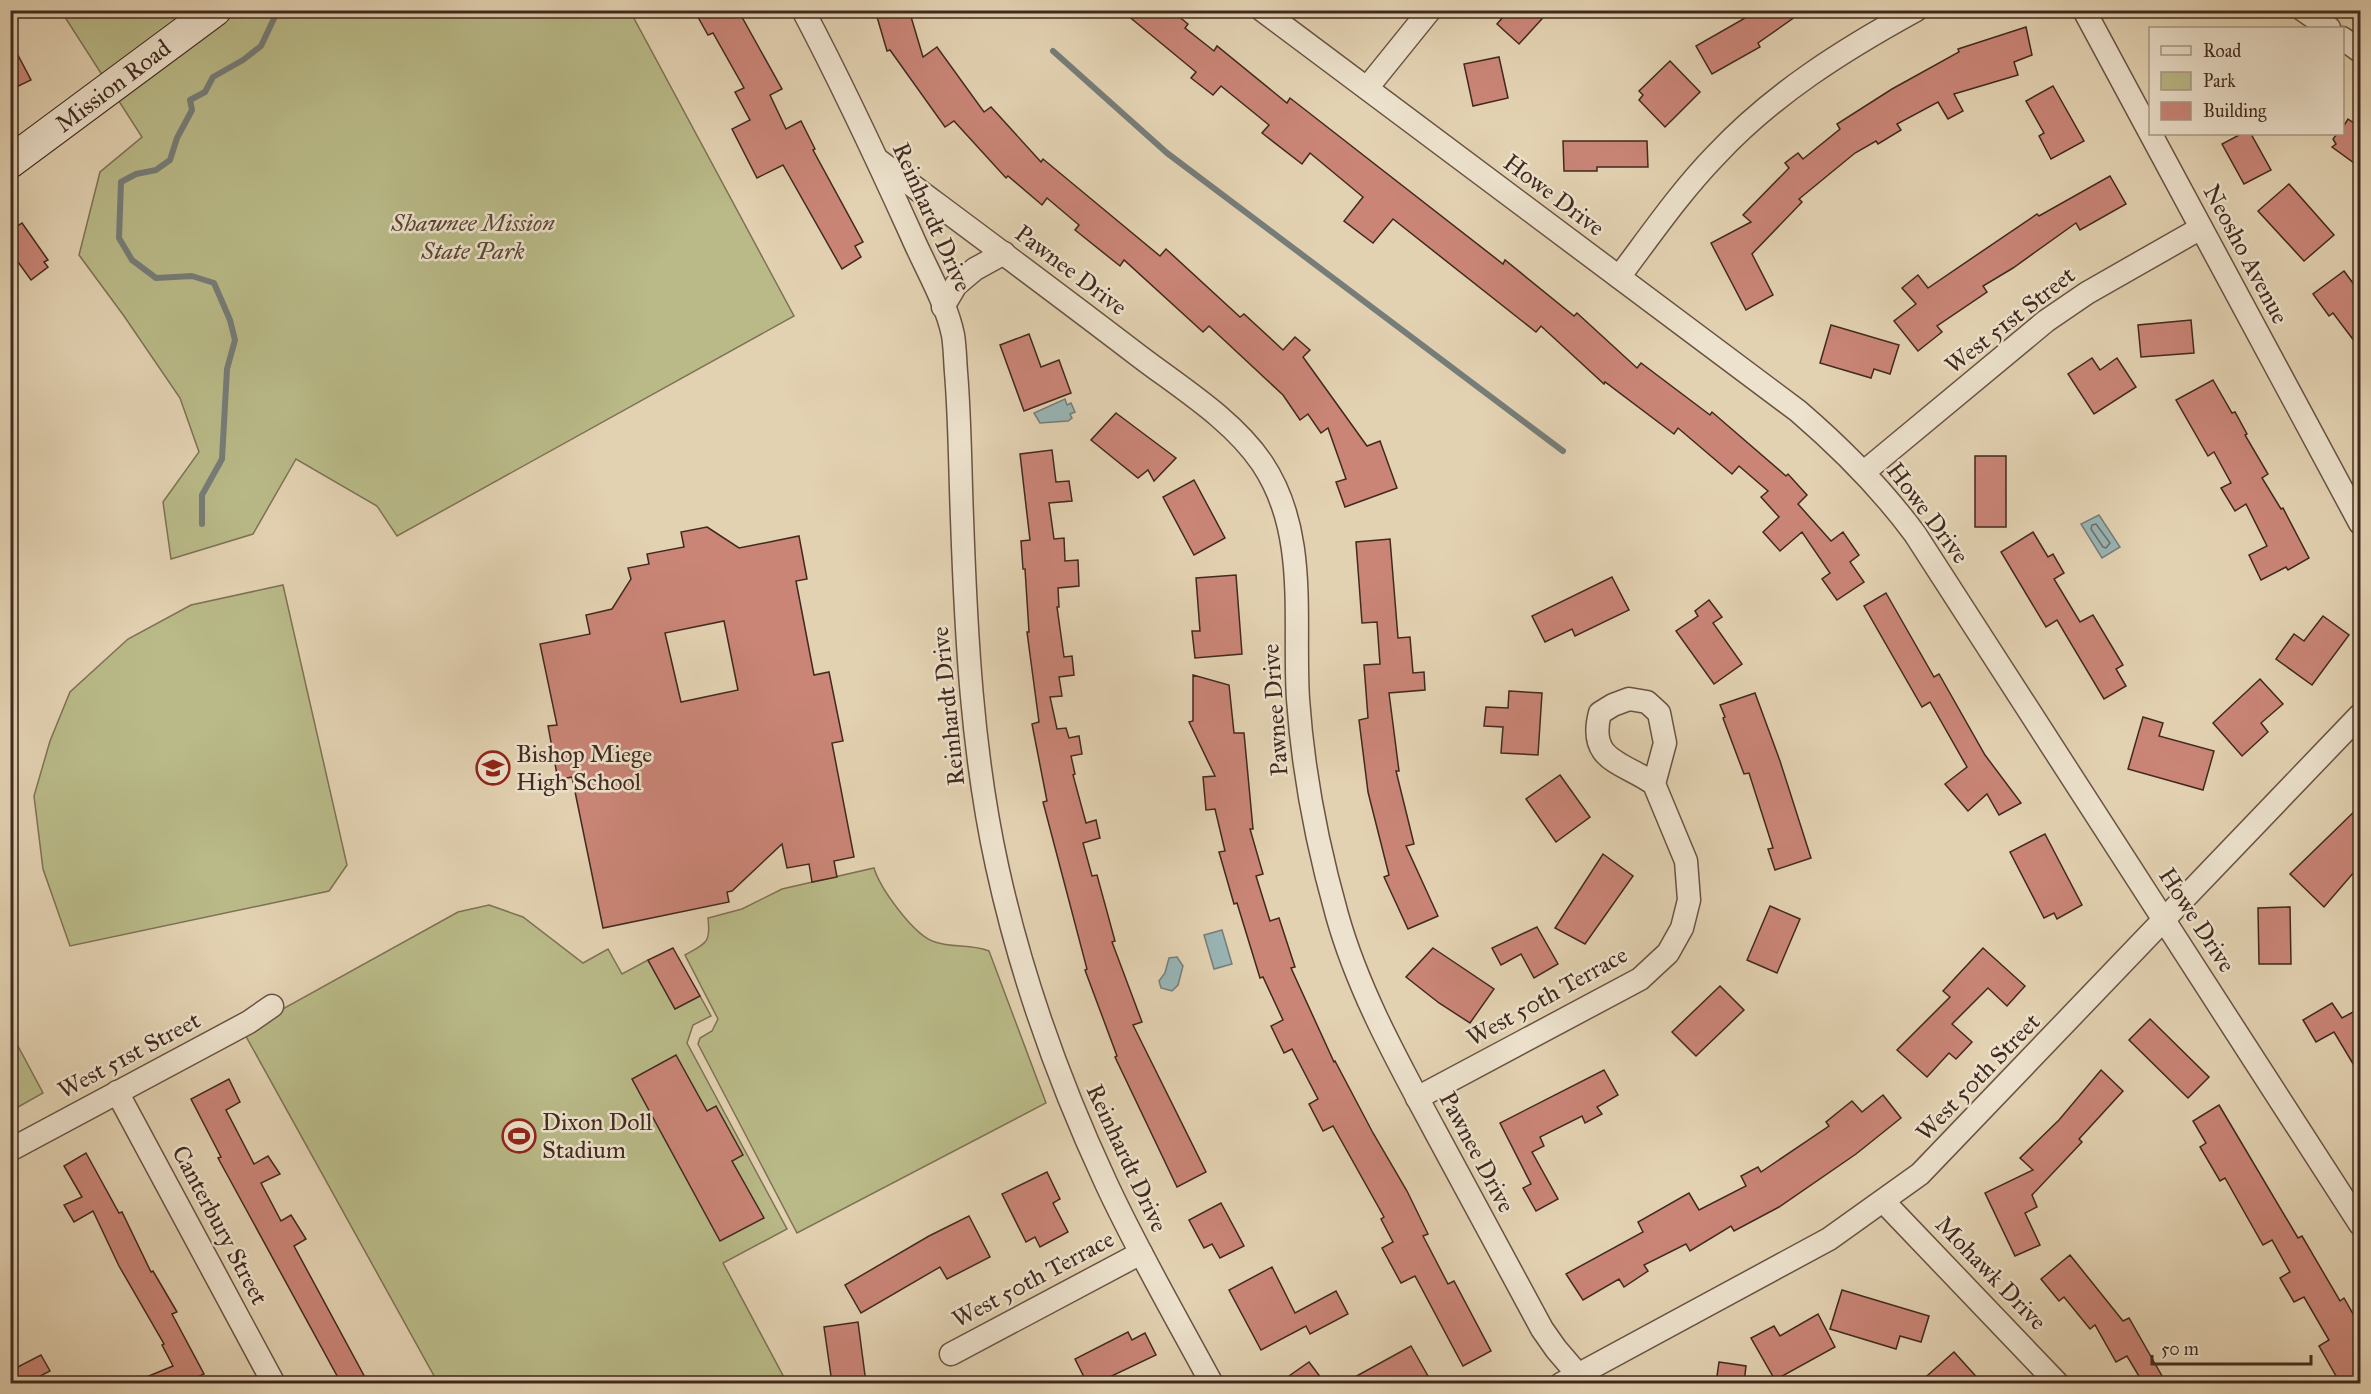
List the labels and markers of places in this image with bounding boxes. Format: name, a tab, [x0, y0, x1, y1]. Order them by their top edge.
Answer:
place label: Bishop Miege High School	[516, 739, 652, 797]
school or university icon: Bishop Miege High School	[475, 750, 511, 786]
place label: Dixon Doll Stadium	[542, 1107, 653, 1165]
sports icon: Dixon Doll Stadium	[501, 1118, 537, 1154]

